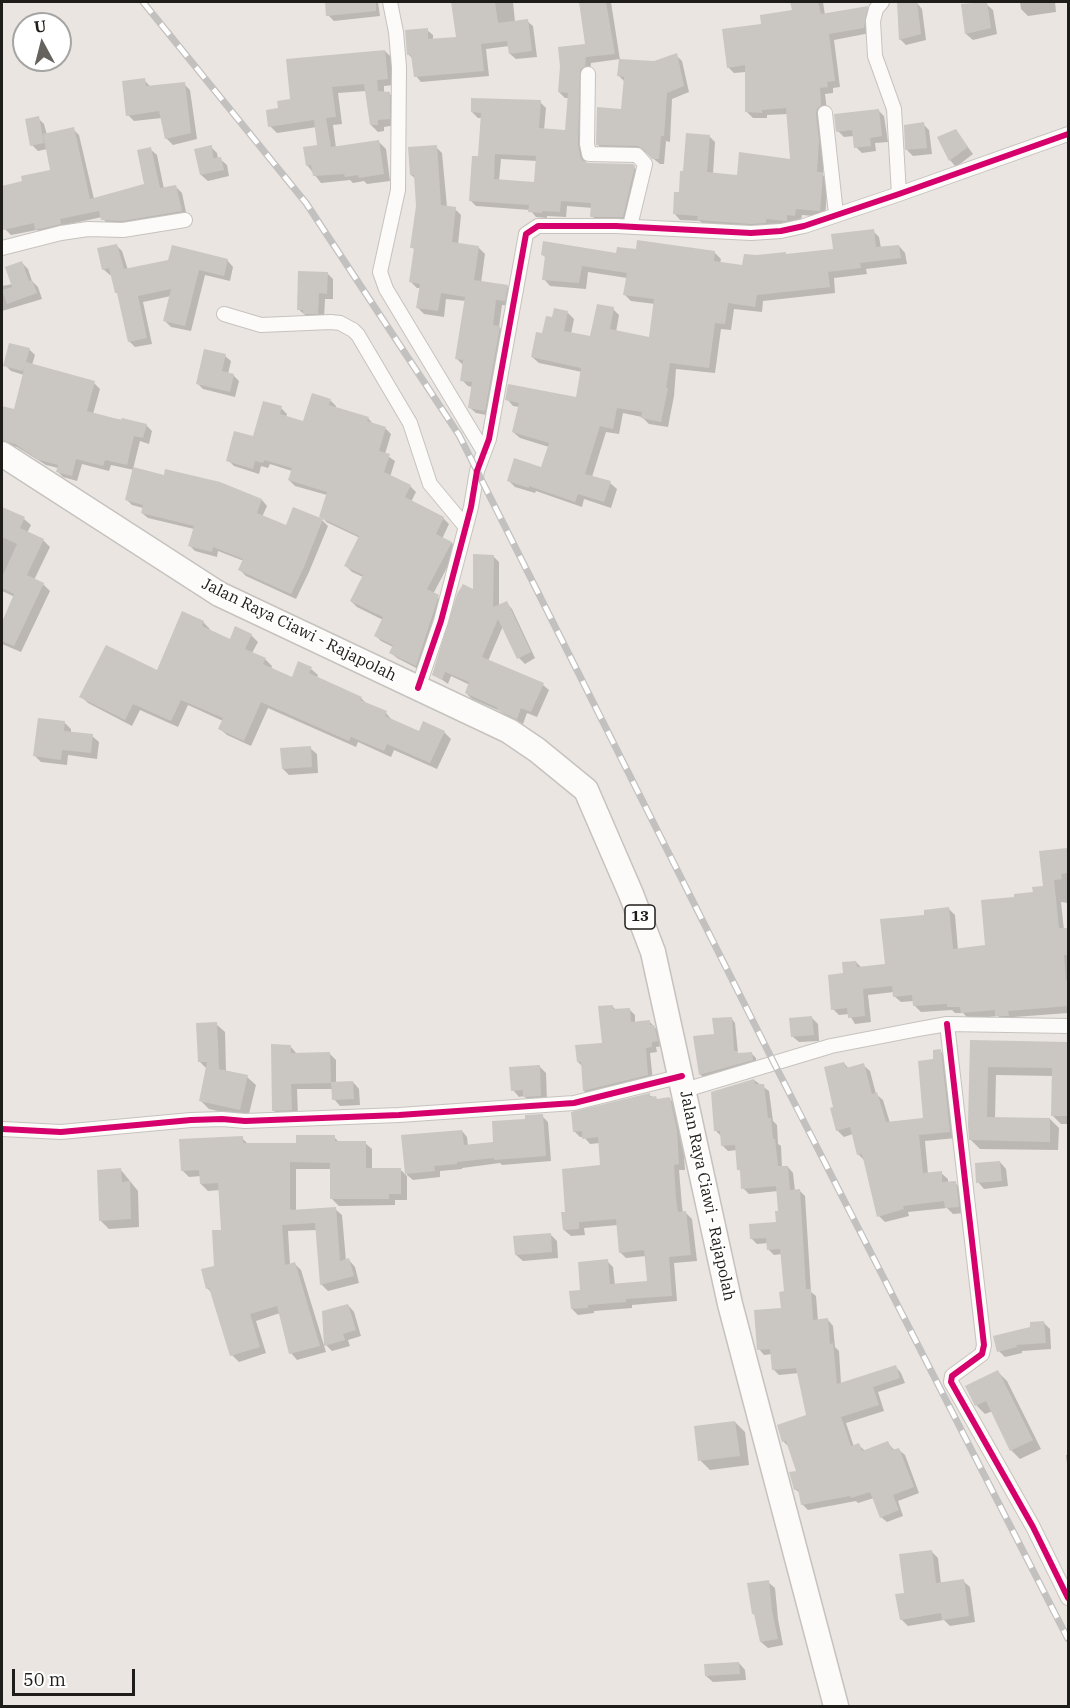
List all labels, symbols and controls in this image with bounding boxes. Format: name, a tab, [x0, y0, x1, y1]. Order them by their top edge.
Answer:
north arrow	[12, 12, 72, 72]
text: U	[33, 15, 47, 37]
street label: Jalan Raya Ciawi - Rajapolah	[198, 574, 400, 686]
road number: 13	[625, 905, 655, 929]
street label: Jalan Raya Ciawi - Rajapolah	[675, 1089, 739, 1303]
scale bar	[15, 1657, 138, 1695]
text: 50 m	[23, 1668, 66, 1691]

